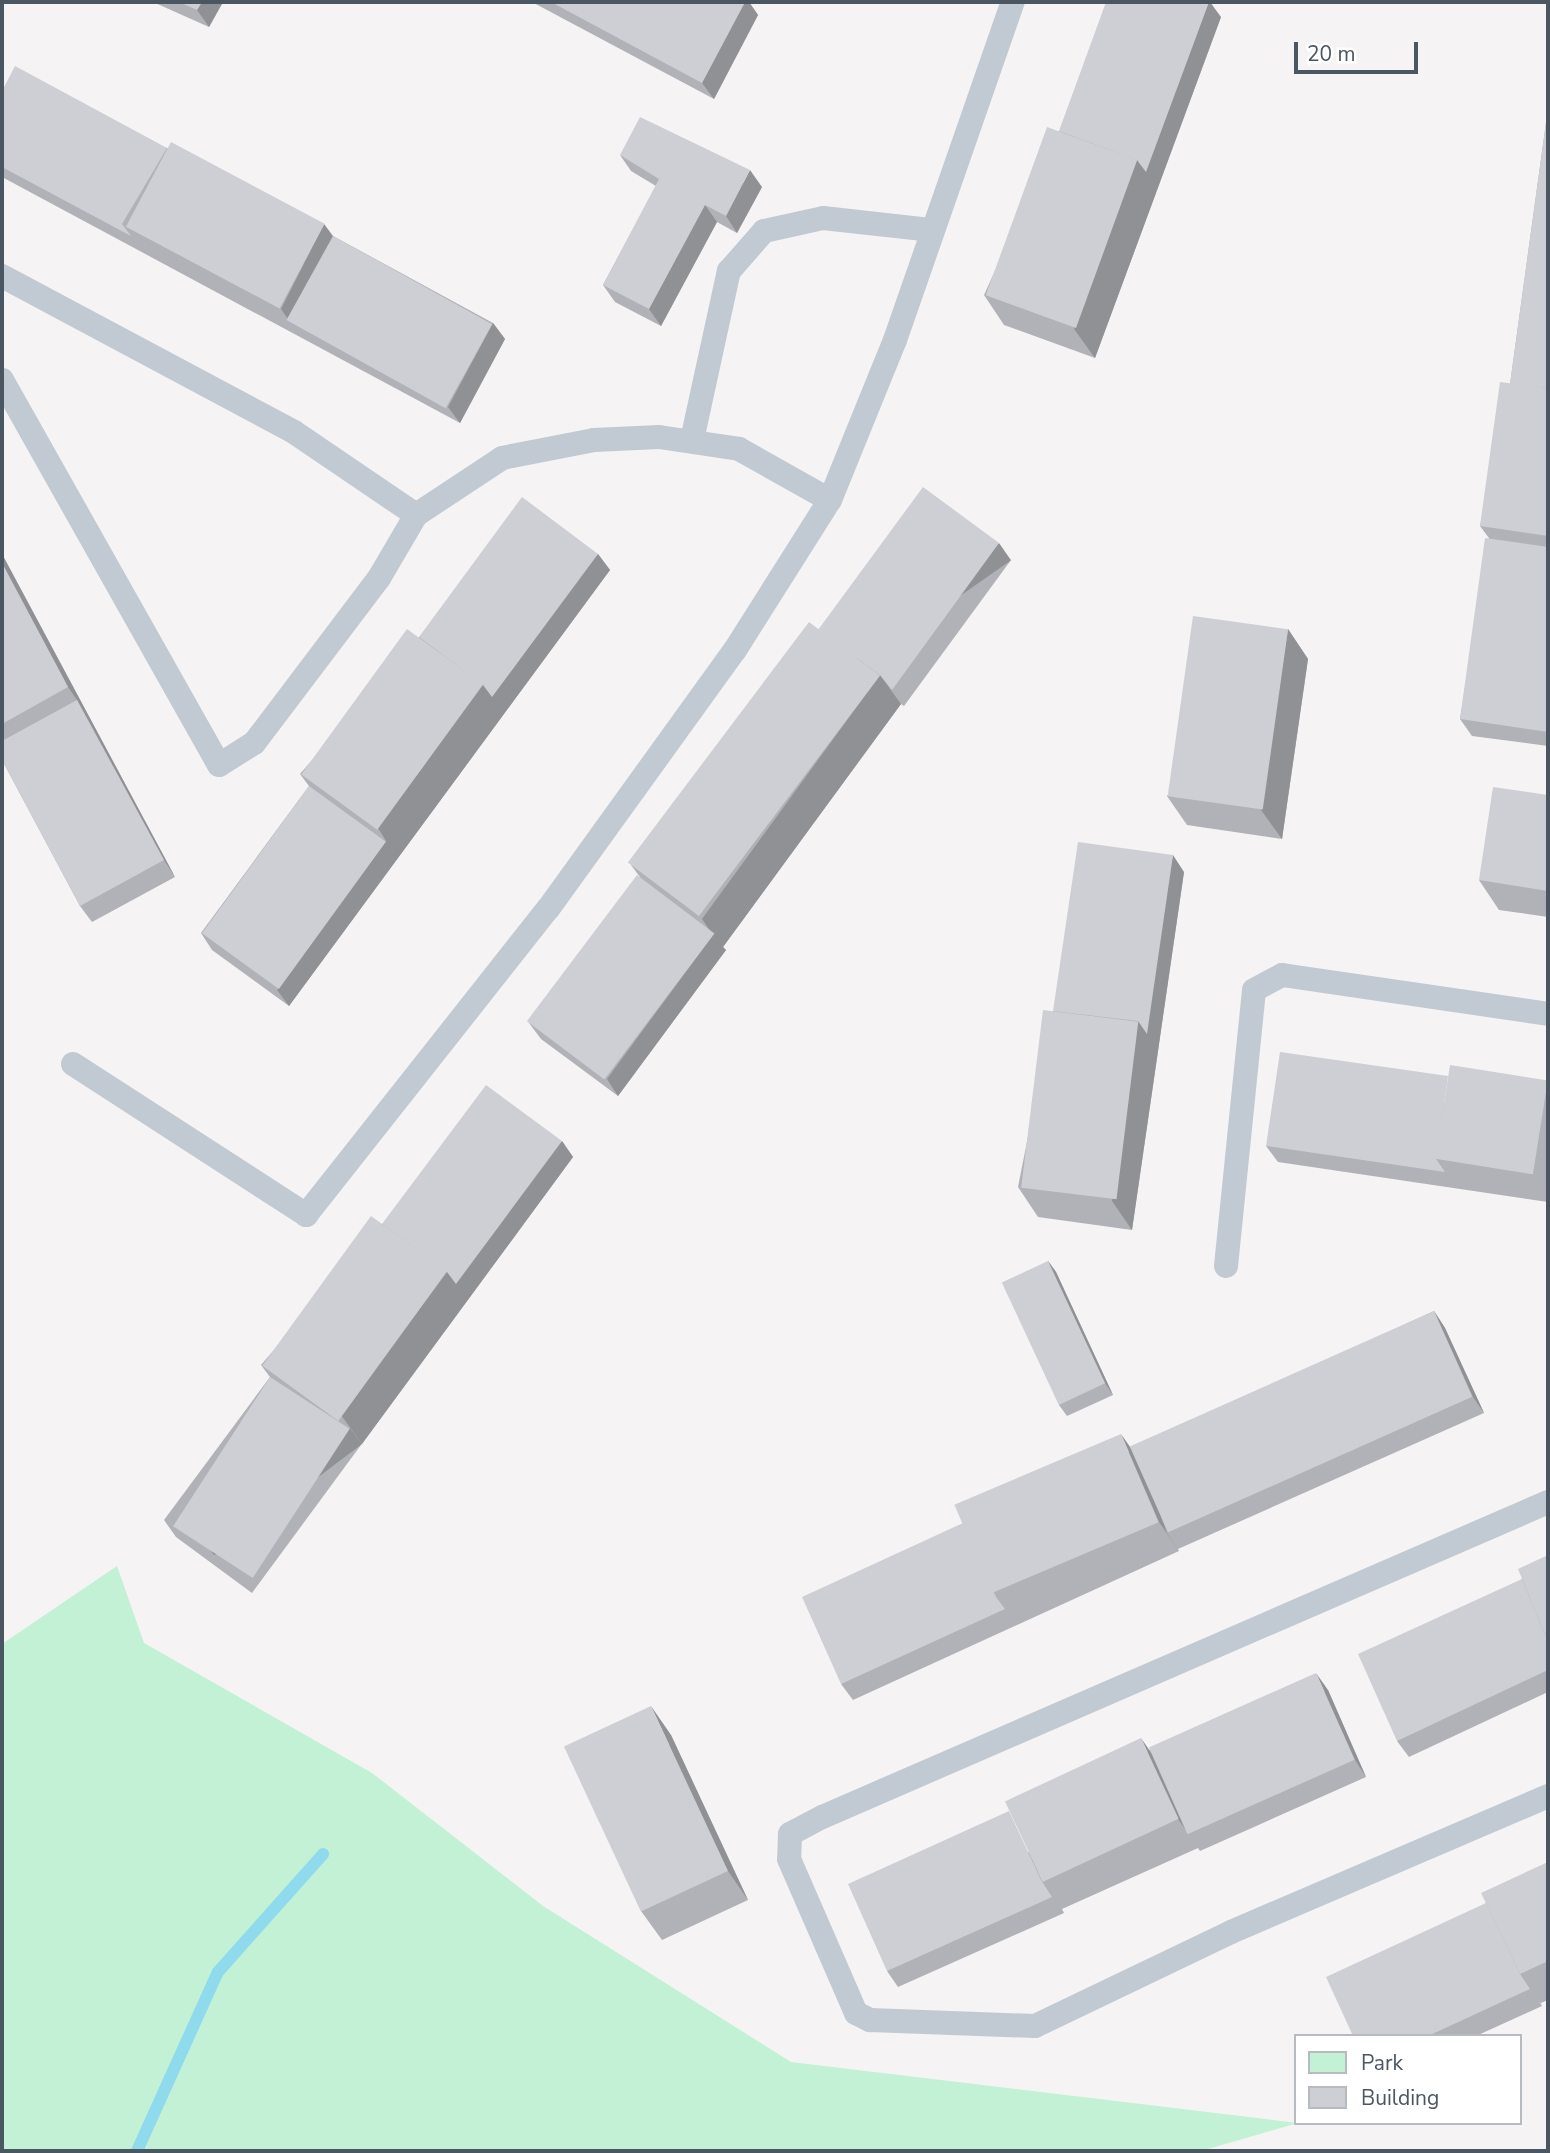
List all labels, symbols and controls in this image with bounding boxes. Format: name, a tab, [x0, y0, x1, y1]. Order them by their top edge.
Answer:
scale bar	[1298, 28, 1422, 72]
text: 20 m	[1307, 40, 1356, 68]
legend	[1294, 2034, 1522, 2125]
text: Park	[1361, 2049, 1403, 2077]
text: Building	[1361, 2084, 1439, 2112]

